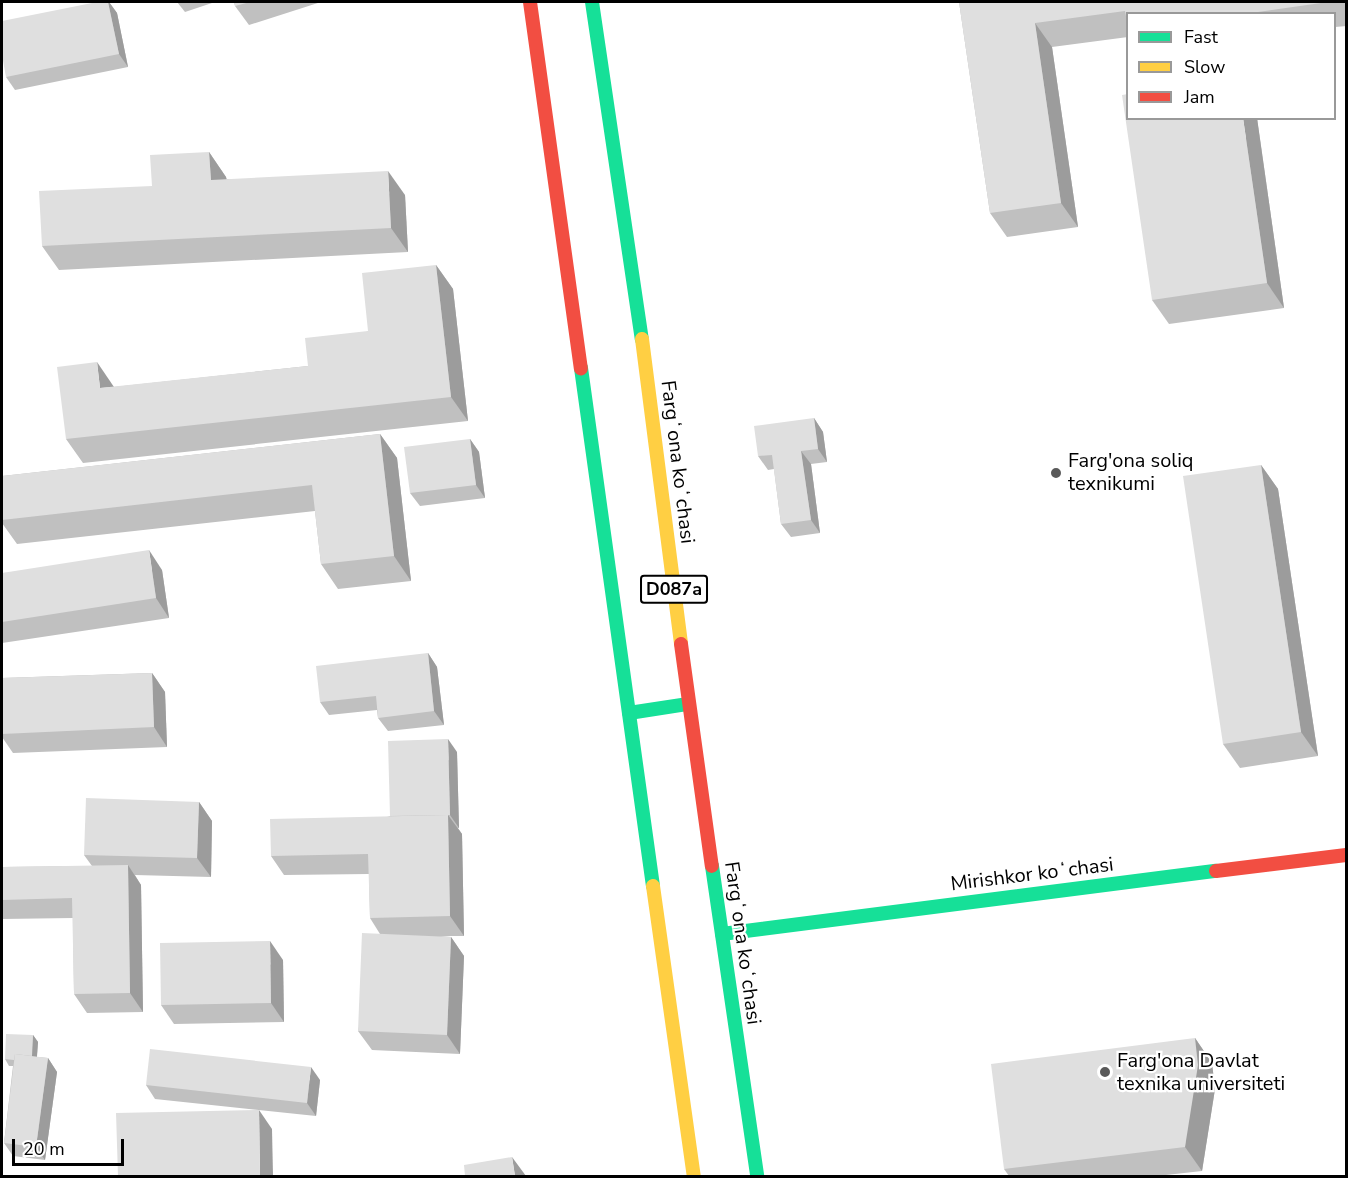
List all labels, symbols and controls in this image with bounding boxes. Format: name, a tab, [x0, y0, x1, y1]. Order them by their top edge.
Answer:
legend	[1126, 12, 1336, 120]
text: Fast	[1184, 25, 1218, 49]
text: Slow	[1184, 55, 1225, 79]
text: Jam	[1184, 85, 1215, 109]
street label: Fargʻona koʻchasi	[656, 379, 700, 545]
place label: Farg'ona soliq texnikumi	[1068, 449, 1194, 496]
marker: Farg'ona soliq texnikumi	[1049, 466, 1063, 480]
road number: D087a	[640, 574, 708, 604]
street label: Mirishkor koʻchasi	[949, 852, 1115, 896]
street label: Fargʻona koʻchasi	[720, 860, 766, 1026]
place label: Farg'ona Davlat texnika universiteti	[1117, 1048, 1285, 1095]
marker: Farg'ona Davlat texnika universiteti	[1098, 1065, 1112, 1079]
scale bar	[15, 1127, 128, 1165]
text: 20 m	[23, 1137, 65, 1161]

